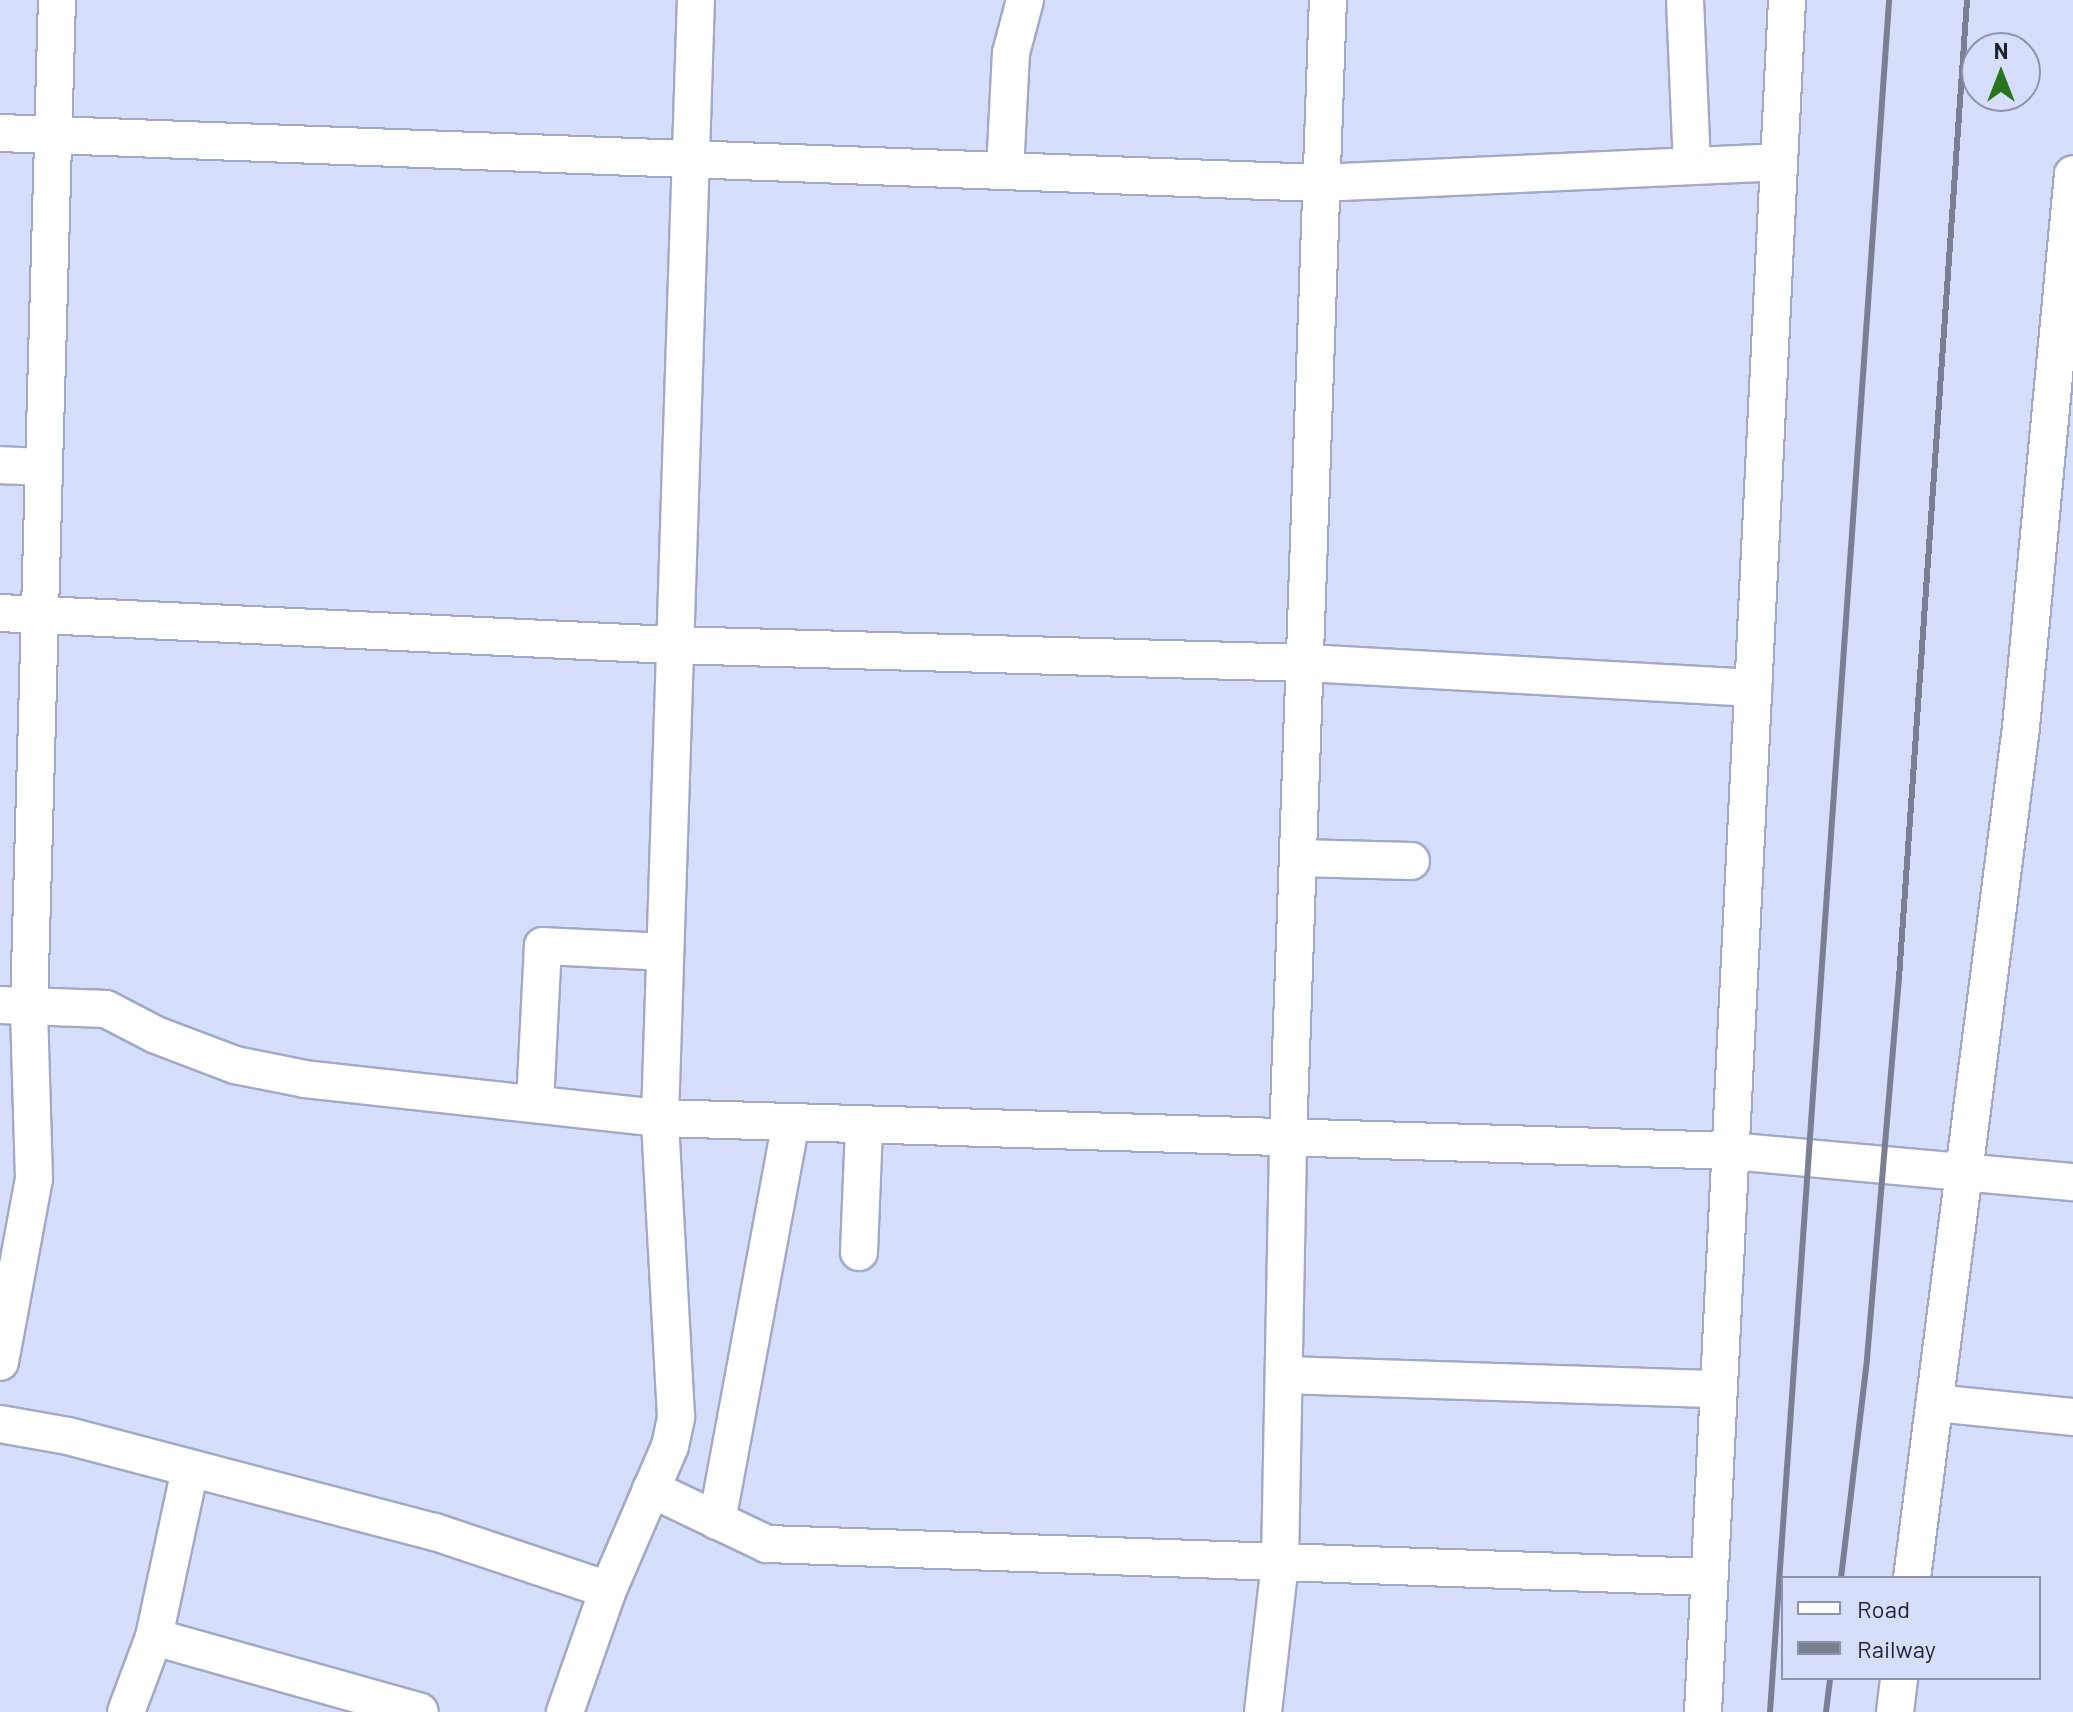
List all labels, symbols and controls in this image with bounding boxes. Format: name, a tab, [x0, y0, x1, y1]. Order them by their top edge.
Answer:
north arrow	[1961, 32, 2041, 112]
text: N	[1994, 37, 2008, 63]
legend	[1781, 1576, 2041, 1680]
text: Road	[1857, 1594, 1910, 1623]
text: Railway	[1857, 1634, 1936, 1663]

